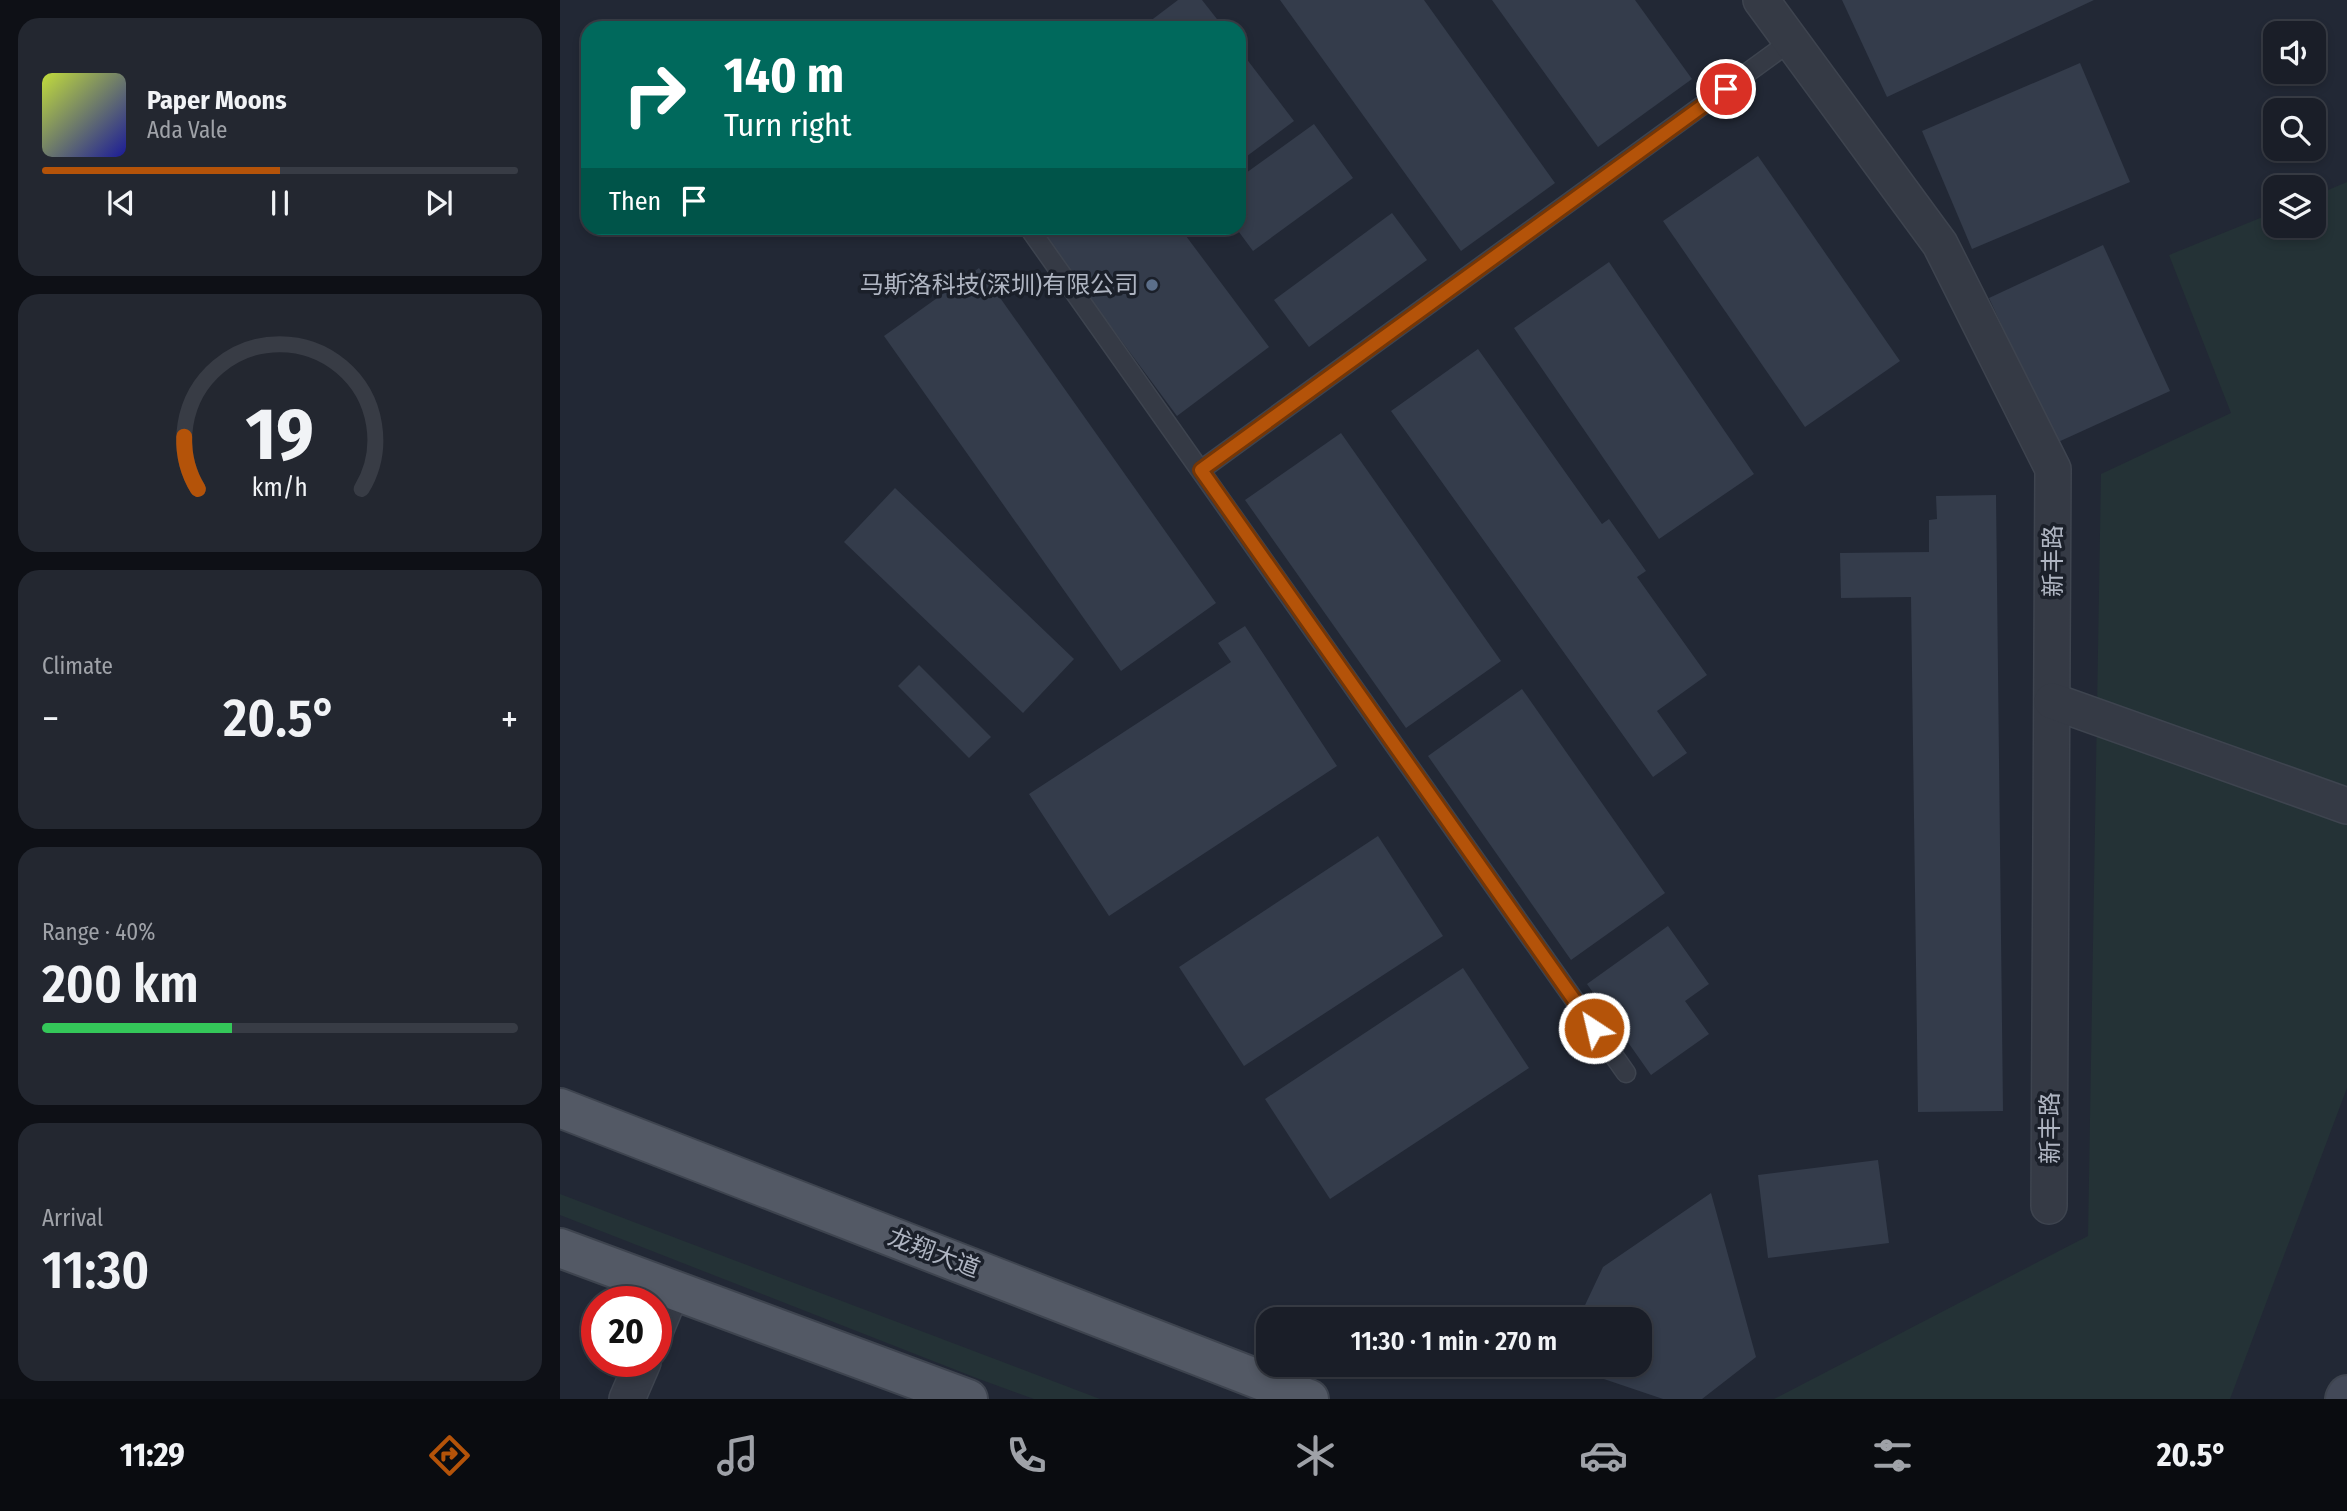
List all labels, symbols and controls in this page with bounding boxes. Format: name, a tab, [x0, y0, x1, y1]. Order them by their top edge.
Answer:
map controls	[2263, 21, 2326, 238]
button: sound	[2263, 21, 2326, 84]
text: 140 m	[724, 46, 844, 105]
icon: right	[609, 49, 700, 140]
pin	[1696, 59, 1756, 119]
icon: arrive	[1707, 70, 1745, 108]
text: Paper Moons	[147, 85, 287, 116]
button: search	[2263, 98, 2326, 161]
text: Turn right	[724, 106, 851, 144]
text: Ada Vale	[147, 116, 227, 144]
button: layers	[2263, 175, 2326, 238]
icon: arrive	[675, 182, 713, 220]
icon: previous	[102, 184, 140, 222]
icon: pause	[261, 184, 299, 222]
icon: next	[420, 184, 458, 222]
text: Then	[609, 186, 661, 217]
place label: 马斯洛科技(深圳)有限公司	[860, 271, 1138, 299]
marker: 马斯洛科技(深圳)有限公司	[1144, 277, 1160, 293]
text: 19	[246, 392, 314, 479]
text: km/h	[252, 473, 308, 503]
street label: 新丰路	[2039, 525, 2067, 597]
text: Climate	[42, 652, 113, 680]
text: 20.5°	[223, 687, 337, 750]
text: −	[42, 696, 59, 742]
text: +	[501, 696, 518, 742]
text: Range · 40%	[42, 918, 156, 946]
text: 200 km	[42, 953, 199, 1016]
position arrow	[1557, 991, 1631, 1065]
street label: 新丰路	[2036, 1092, 2064, 1164]
text: Arrival	[42, 1204, 103, 1232]
street label: 龙翔大道	[884, 1223, 984, 1283]
text: 11:30	[42, 1239, 149, 1302]
speed limit sign: 20	[581, 1286, 672, 1377]
text: 11:30 · 1 min · 270 m	[1351, 1326, 1557, 1357]
icon: directions	[425, 1431, 474, 1480]
icon: music	[713, 1431, 762, 1480]
icon: phone	[1002, 1431, 1051, 1480]
icon: climate	[1291, 1431, 1340, 1480]
icon: car	[1579, 1431, 1628, 1480]
icon: filters	[1868, 1431, 1917, 1480]
text: 11:29	[120, 1436, 185, 1474]
text: 20.5°	[2157, 1436, 2227, 1474]

